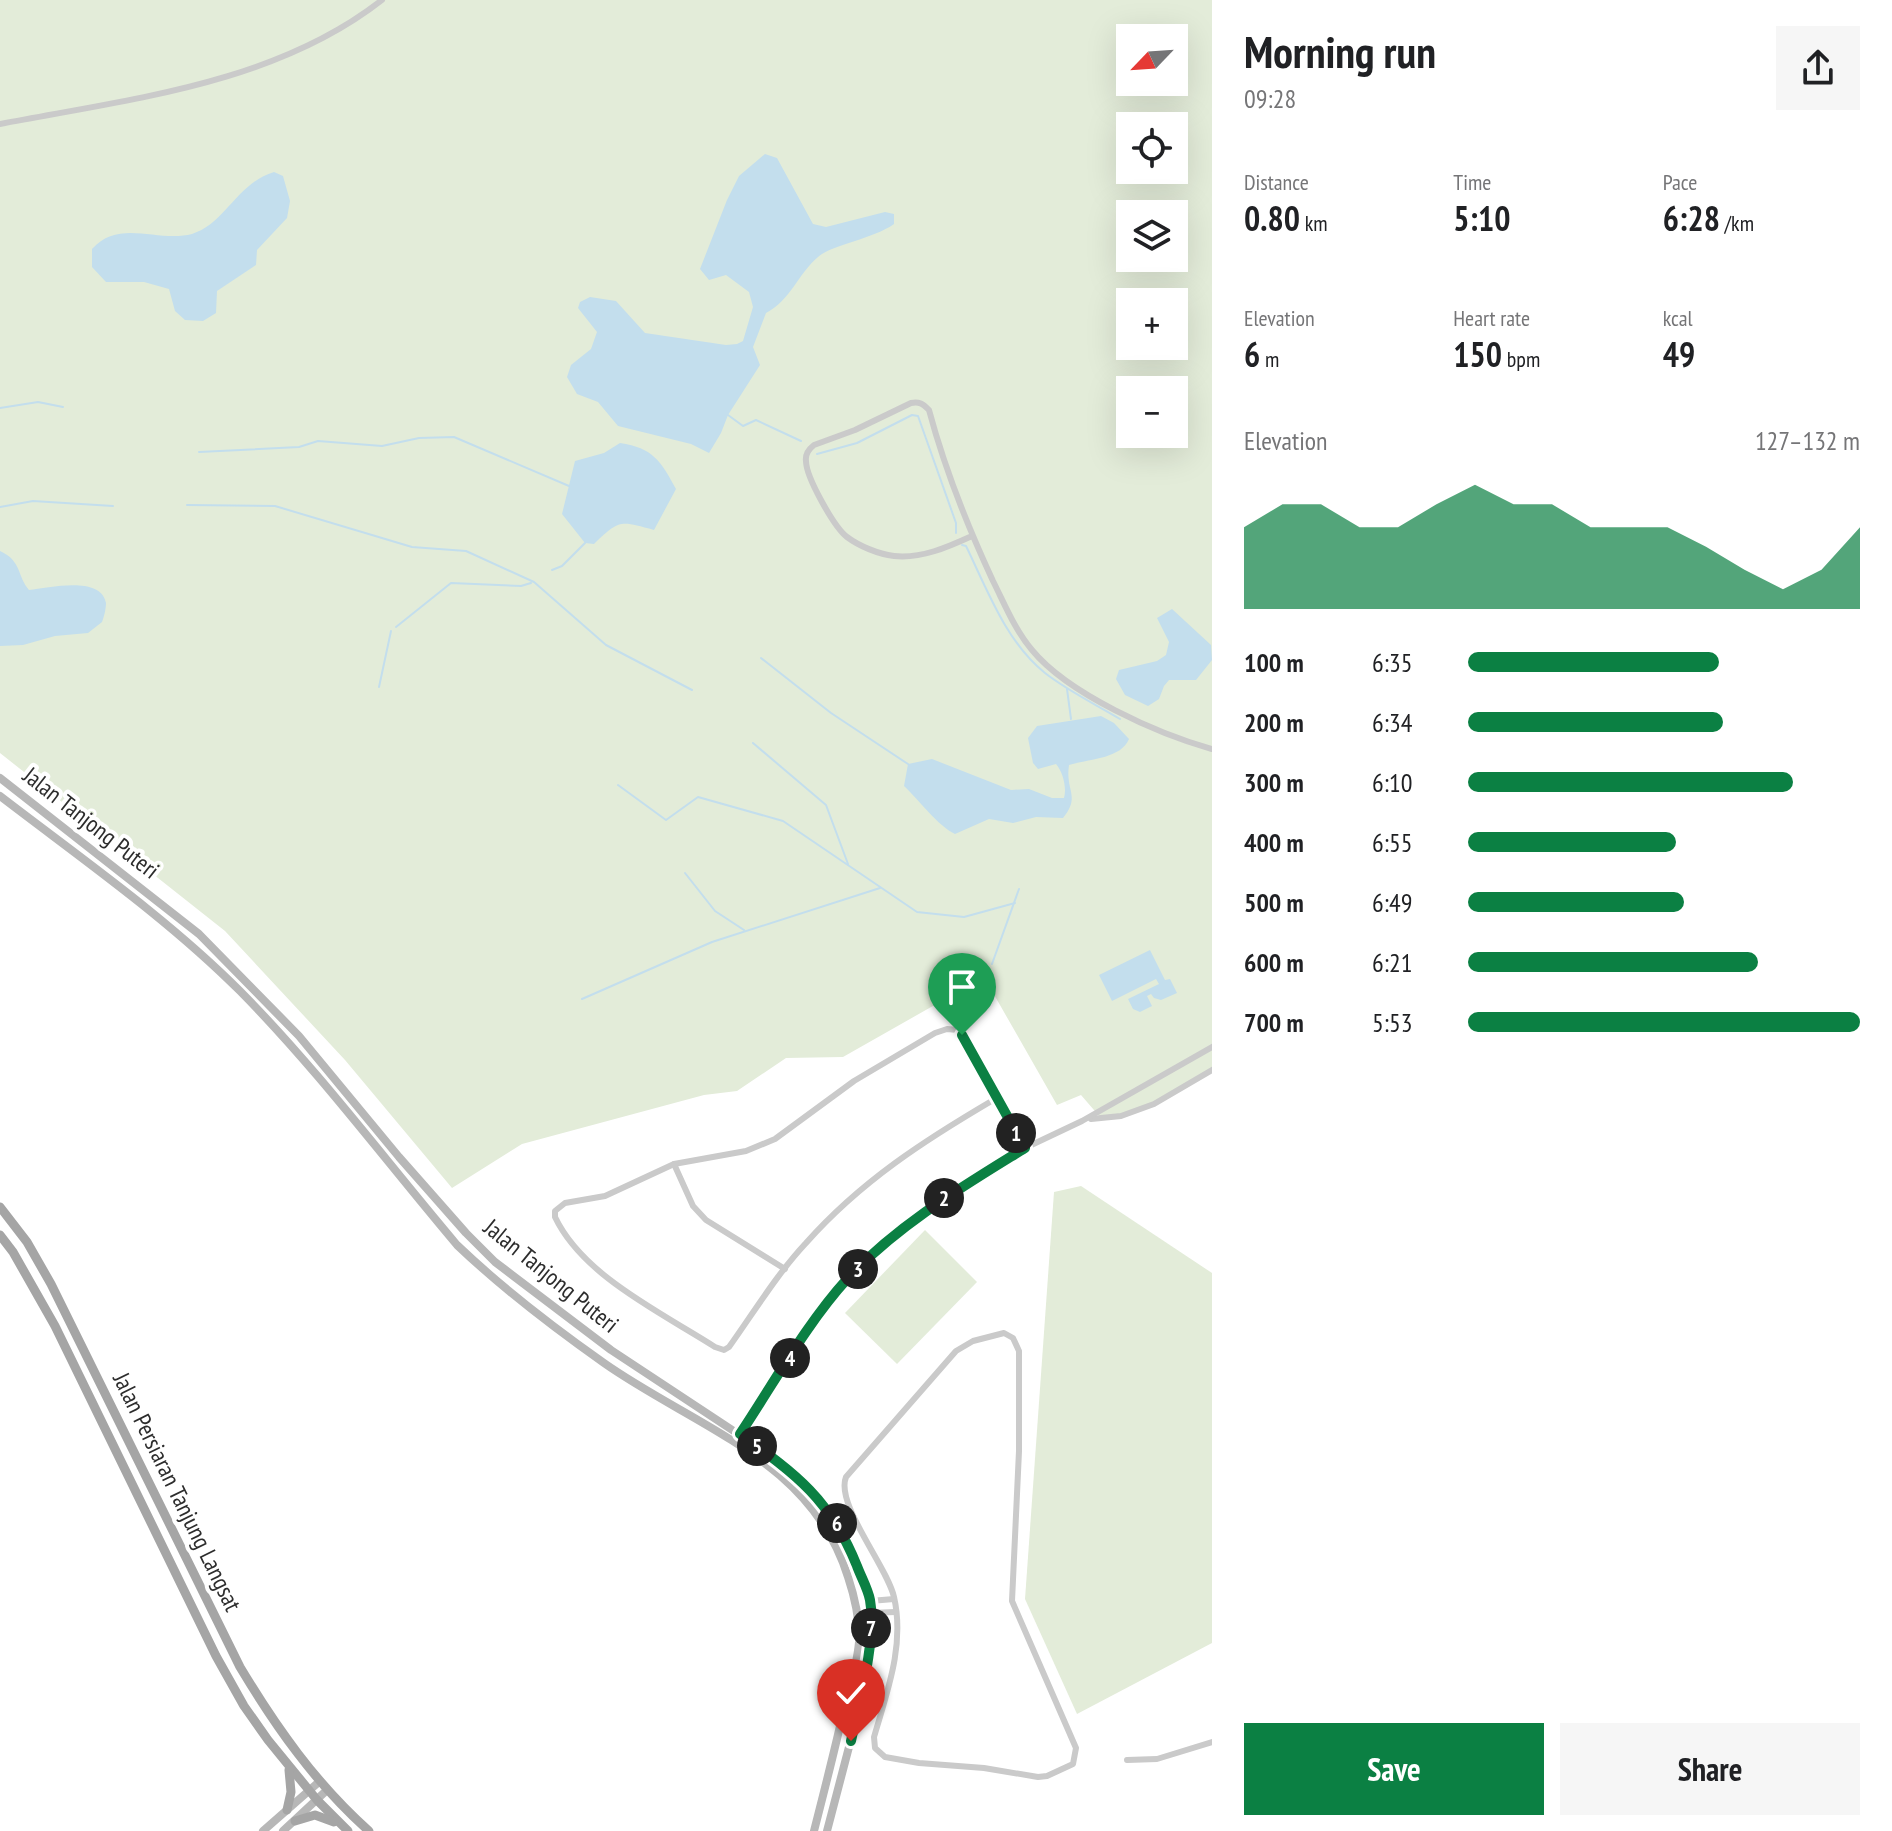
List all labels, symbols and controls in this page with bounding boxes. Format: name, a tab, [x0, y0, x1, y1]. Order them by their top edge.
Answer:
text: Morning run	[1244, 23, 1436, 80]
north arrow	[1116, 24, 1188, 96]
map controls	[1116, 24, 1188, 448]
button: share	[1776, 26, 1860, 110]
text: 09:28	[1244, 82, 1296, 115]
button: locate	[1116, 112, 1188, 184]
text: Distance	[1244, 168, 1309, 196]
text: Time	[1453, 168, 1491, 196]
text: Pace	[1663, 168, 1697, 196]
text: 0.80	[1244, 196, 1300, 240]
text: 5:10	[1453, 196, 1511, 240]
text: 6:28	[1663, 196, 1720, 240]
button: layers	[1116, 200, 1188, 272]
text: km	[1300, 209, 1328, 237]
text: /km	[1720, 209, 1754, 237]
button: +	[1116, 288, 1188, 360]
text: Elevation	[1244, 304, 1315, 332]
text: Heart rate	[1453, 304, 1530, 332]
text: kcal	[1663, 304, 1693, 332]
text: 6	[1244, 332, 1260, 376]
text: 150	[1453, 332, 1502, 376]
text: 49	[1663, 332, 1695, 376]
text: m	[1260, 345, 1279, 373]
text: bpm	[1502, 345, 1540, 373]
button: −	[1116, 376, 1188, 448]
text: Elevation	[1244, 424, 1327, 457]
text: 127–132 m	[1755, 424, 1860, 457]
text: 100 m	[1244, 646, 1304, 679]
text: 6:35	[1372, 646, 1412, 679]
text: 200 m	[1244, 706, 1304, 739]
text: 6:34	[1372, 706, 1412, 739]
street label: Jalan Tanjong Puteri	[16, 759, 166, 885]
text: 300 m	[1244, 766, 1304, 799]
text: 6:10	[1372, 766, 1412, 799]
text: 400 m	[1244, 826, 1304, 859]
text: 6:55	[1372, 826, 1412, 859]
text: 500 m	[1244, 886, 1304, 919]
text: 6:49	[1372, 886, 1412, 919]
text: 600 m	[1244, 946, 1304, 979]
text: 6:21	[1372, 946, 1412, 979]
pin	[928, 953, 996, 1035]
icon: arrive	[940, 965, 984, 1009]
text: 700 m	[1244, 1006, 1304, 1039]
text: 5:53	[1372, 1006, 1412, 1039]
pin: 1	[996, 1113, 1036, 1153]
text: 1	[1011, 1119, 1021, 1147]
pin: 2	[924, 1178, 964, 1218]
text: 2	[939, 1184, 949, 1212]
street label: Jalan Tanjong Puteri	[477, 1211, 625, 1339]
pin: 3	[838, 1249, 878, 1289]
text: 3	[853, 1255, 863, 1283]
pin: 4	[770, 1338, 810, 1378]
text: 4	[785, 1344, 795, 1372]
street label: Jalan Persiaran Tanjung Langsat	[106, 1366, 249, 1617]
pin: 5	[737, 1426, 777, 1466]
text: 5	[752, 1432, 762, 1460]
pin: 6	[817, 1503, 857, 1543]
text: 6	[832, 1509, 842, 1537]
pin: 7	[851, 1608, 891, 1648]
text: 7	[866, 1614, 876, 1642]
pin	[817, 1659, 885, 1741]
icon: check	[829, 1671, 873, 1715]
button: Save	[1244, 1723, 1544, 1815]
button: Share	[1560, 1723, 1860, 1815]

